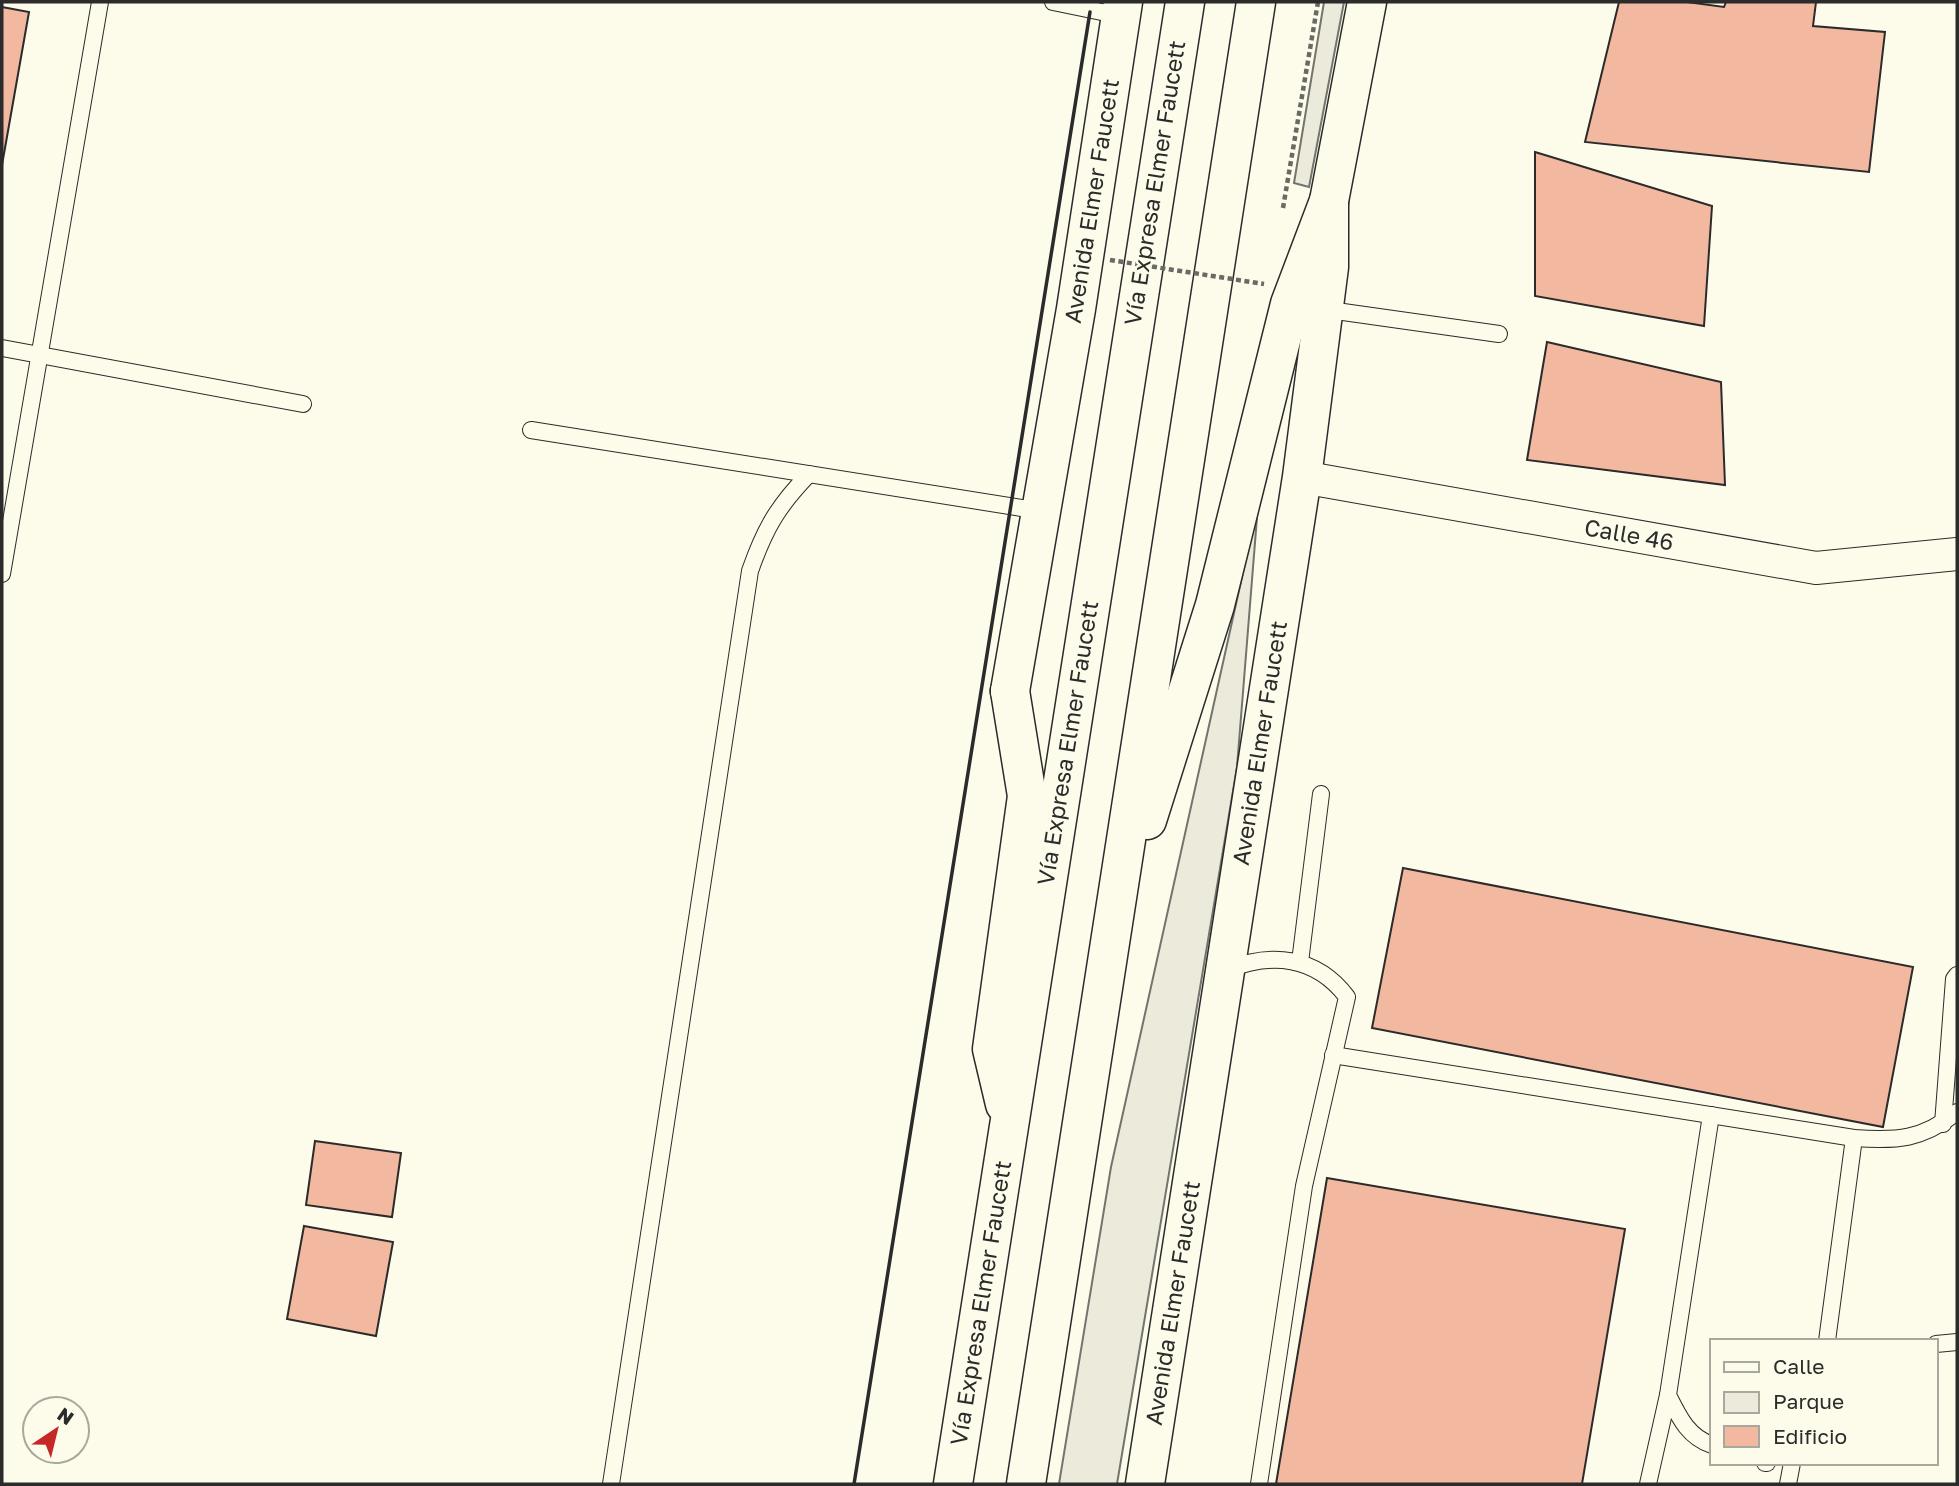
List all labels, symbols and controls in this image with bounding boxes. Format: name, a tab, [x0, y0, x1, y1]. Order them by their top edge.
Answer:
street label: Vía Expresa Elmer Faucett	[1118, 38, 1190, 327]
street label: Avenida Elmer Faucett	[1058, 77, 1124, 325]
street label: Calle 46	[1582, 512, 1676, 556]
street label: Vía Expresa Elmer Faucett	[1031, 598, 1103, 887]
street label: Avenida Elmer Faucett	[1226, 619, 1292, 867]
street label: Vía Expresa Elmer Faucett	[944, 1158, 1016, 1447]
street label: Avenida Elmer Faucett	[1139, 1179, 1205, 1427]
legend	[1710, 1339, 1938, 1465]
text: Calle	[1773, 1353, 1825, 1379]
text: Parque	[1773, 1388, 1844, 1414]
north arrow	[21, 1395, 91, 1465]
text: N	[54, 1402, 79, 1429]
text: Edificio	[1773, 1423, 1847, 1449]

